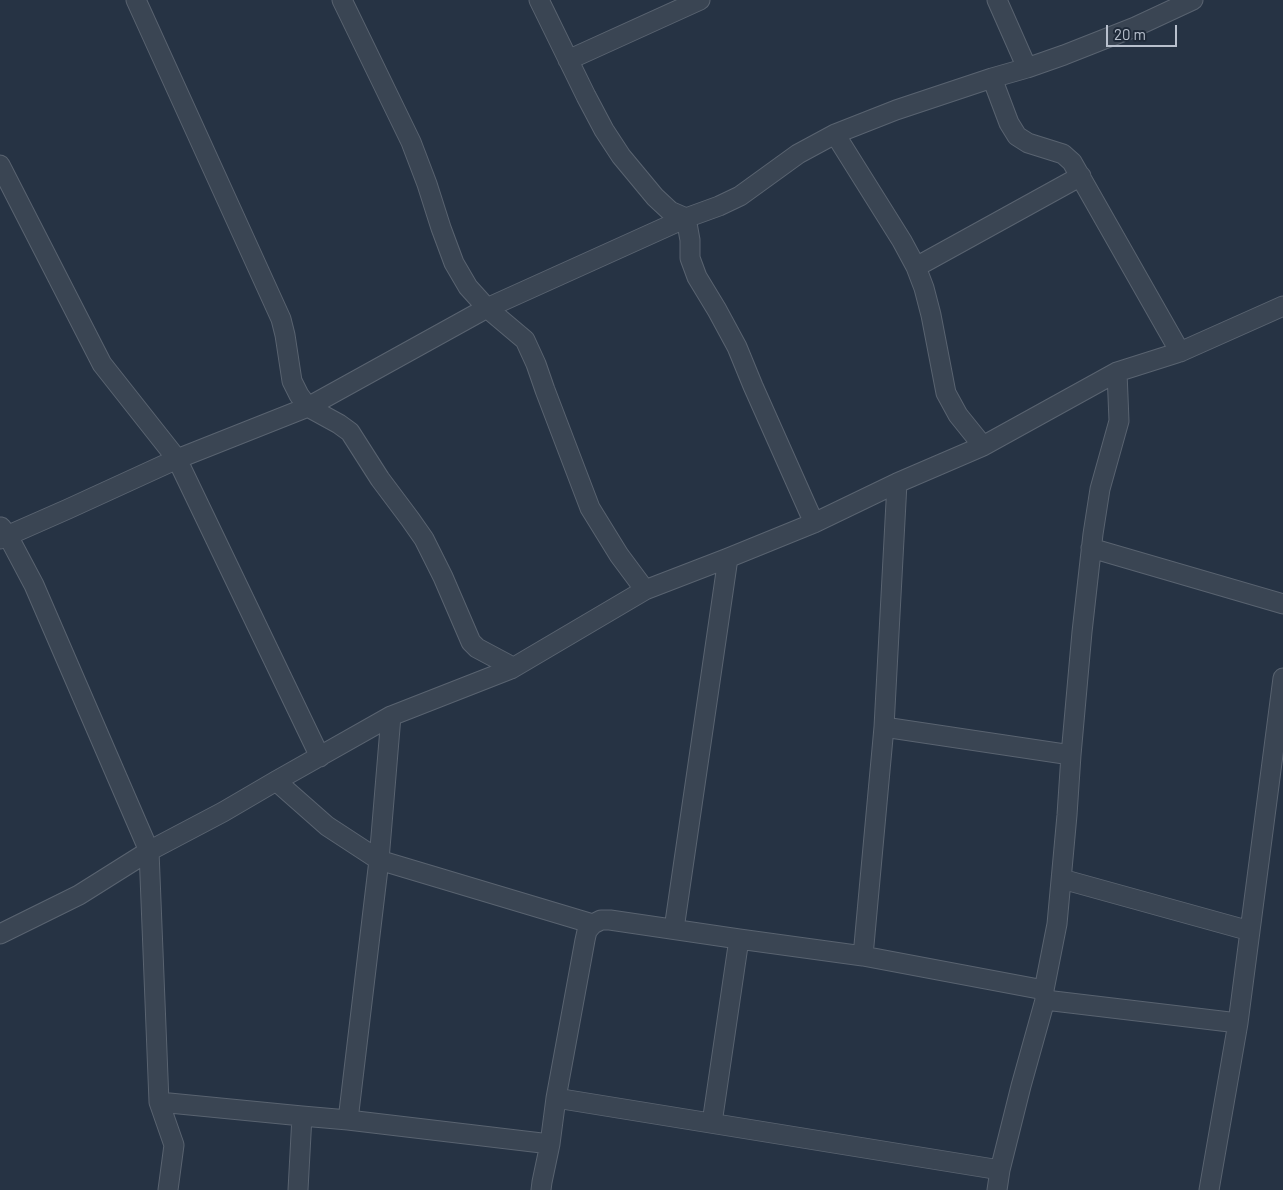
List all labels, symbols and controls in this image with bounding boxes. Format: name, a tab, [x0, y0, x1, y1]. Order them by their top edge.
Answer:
scale bar	[1108, 15, 1179, 47]
text: 20 m	[1114, 25, 1146, 43]

